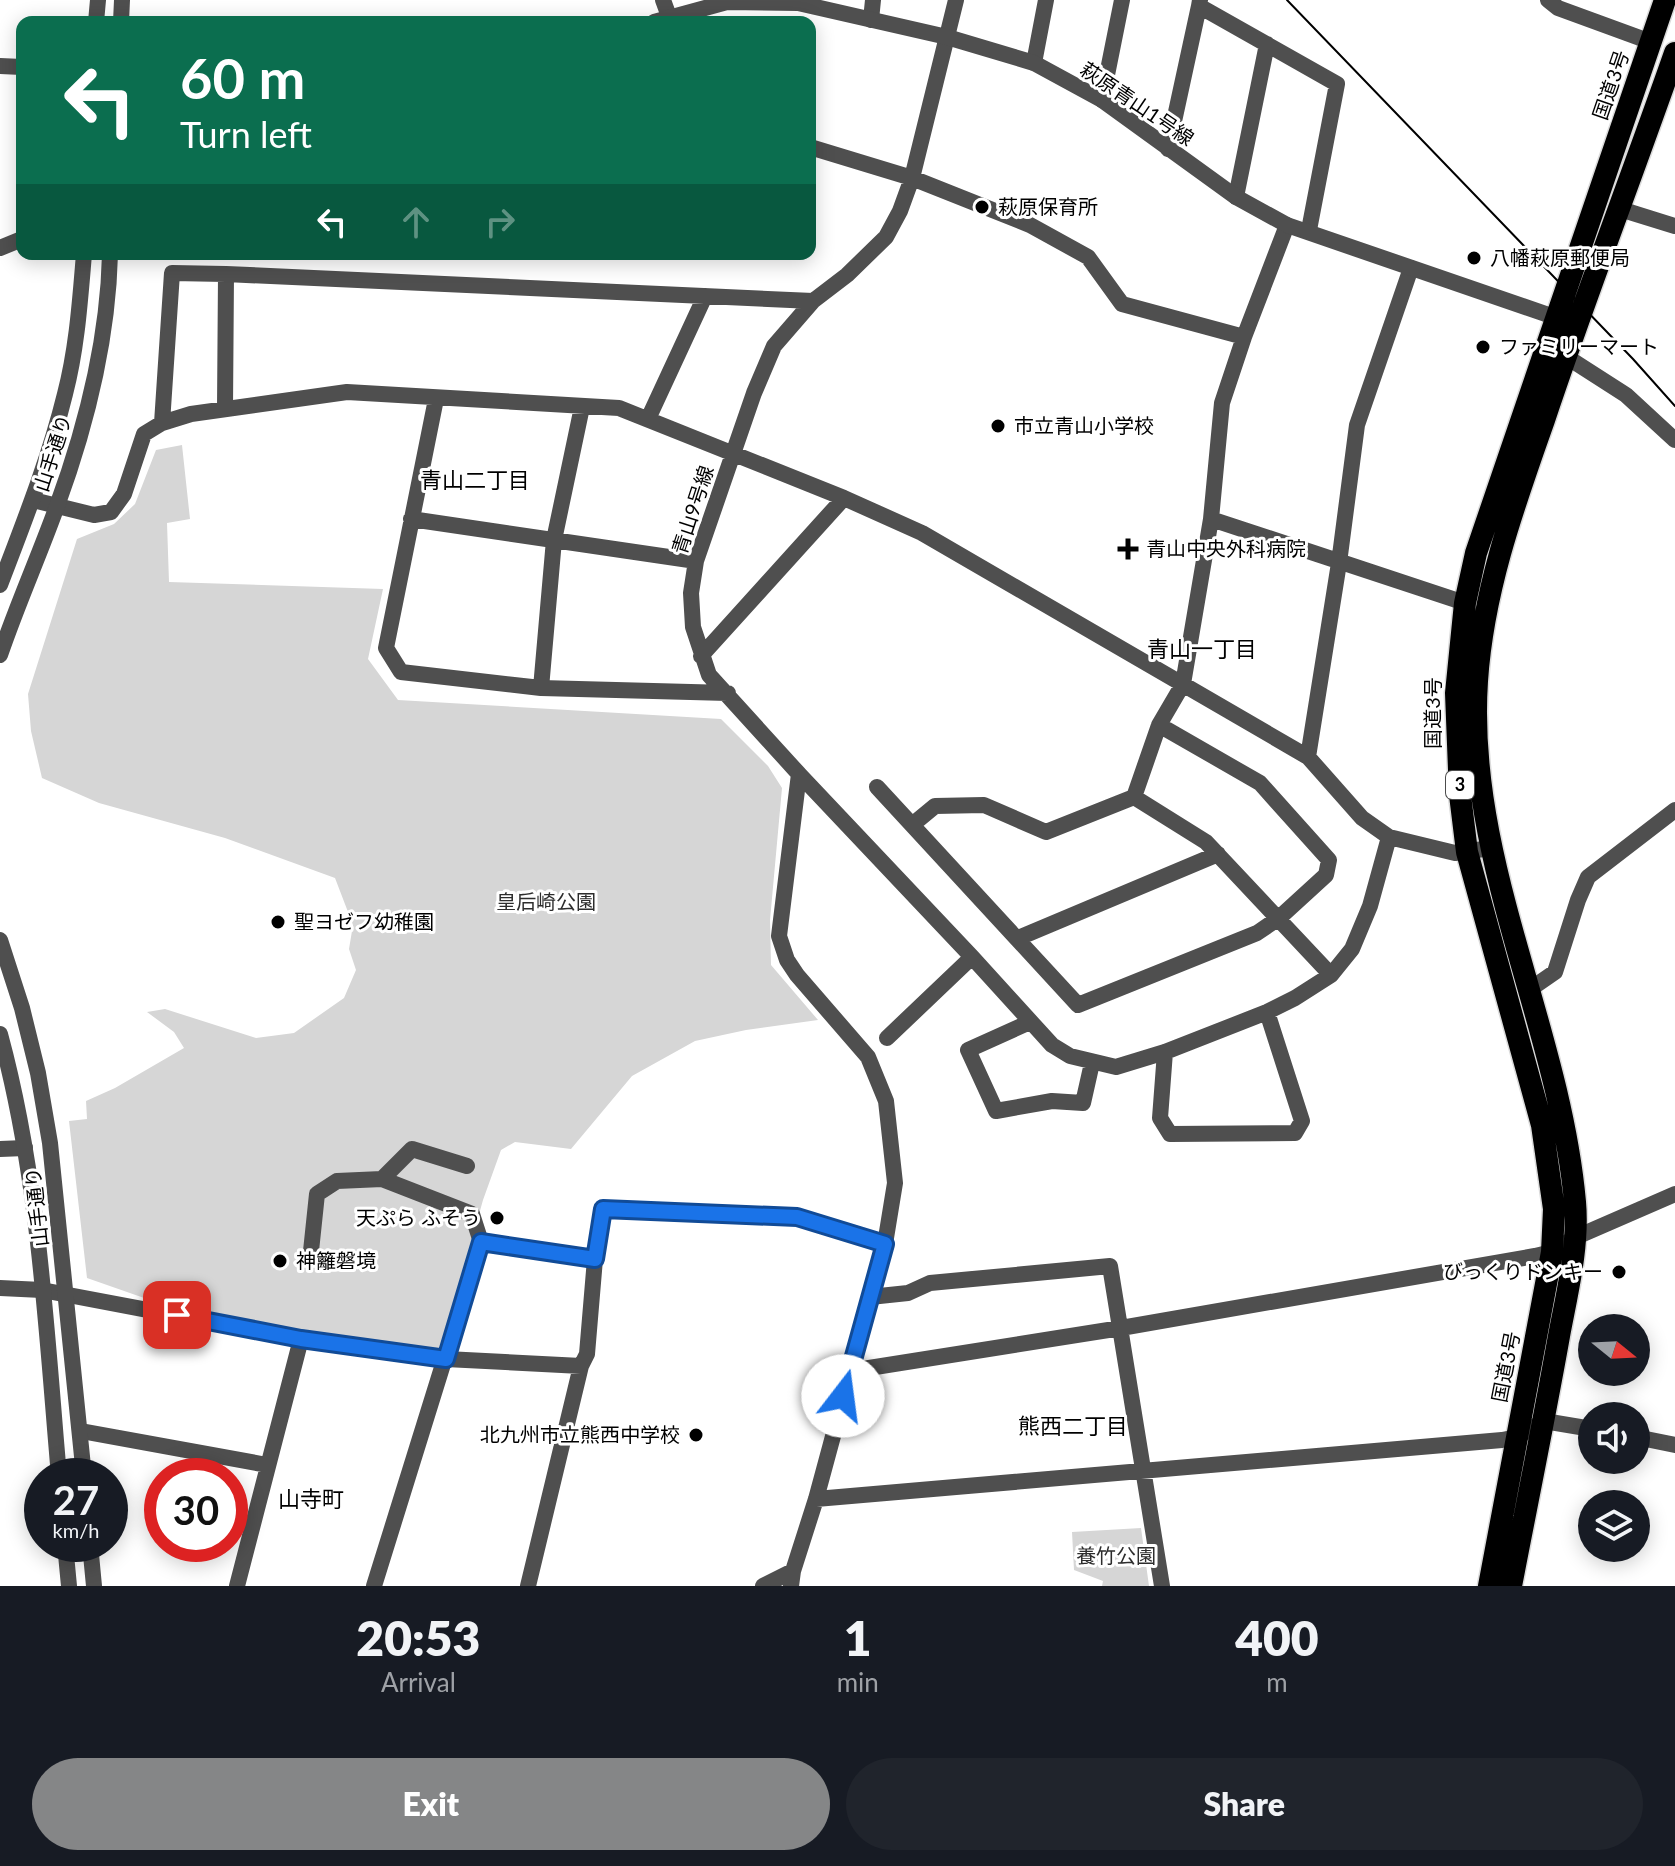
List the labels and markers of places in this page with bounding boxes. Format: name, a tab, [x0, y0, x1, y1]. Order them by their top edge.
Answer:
place label: 萩原保育所	[998, 194, 1098, 218]
marker: 萩原保育所	[973, 198, 991, 216]
place label: 八幡萩原郵便局	[1490, 245, 1630, 269]
marker: 八幡萩原郵便局	[1465, 249, 1483, 267]
place label: ファミリーマート	[1499, 334, 1659, 358]
marker: ファミリーマート	[1474, 338, 1492, 356]
place label: 市立青山小学校	[1014, 413, 1154, 437]
marker: 市立青山小学校	[989, 417, 1007, 435]
place label: 青山中央外科病院	[1146, 536, 1306, 560]
marker: 青山中央外科病院	[1117, 538, 1139, 560]
place label: 聖ヨゼフ幼稚園	[294, 909, 434, 933]
marker: 聖ヨゼフ幼稚園	[269, 913, 287, 931]
place label: 天ぷら ふそう	[356, 1205, 481, 1229]
marker: 天ぷら ふそう	[488, 1209, 506, 1227]
place label: 神籬磐境	[296, 1248, 376, 1272]
marker: 神籬磐境	[271, 1252, 289, 1270]
place label: びっくりドンキー	[1443, 1259, 1603, 1283]
marker: びっくりドンキー	[1610, 1263, 1628, 1281]
pin	[143, 1281, 211, 1349]
place label: 北九州市立熊西中学校	[480, 1422, 680, 1446]
marker: 北九州市立熊西中学校	[687, 1426, 705, 1444]

